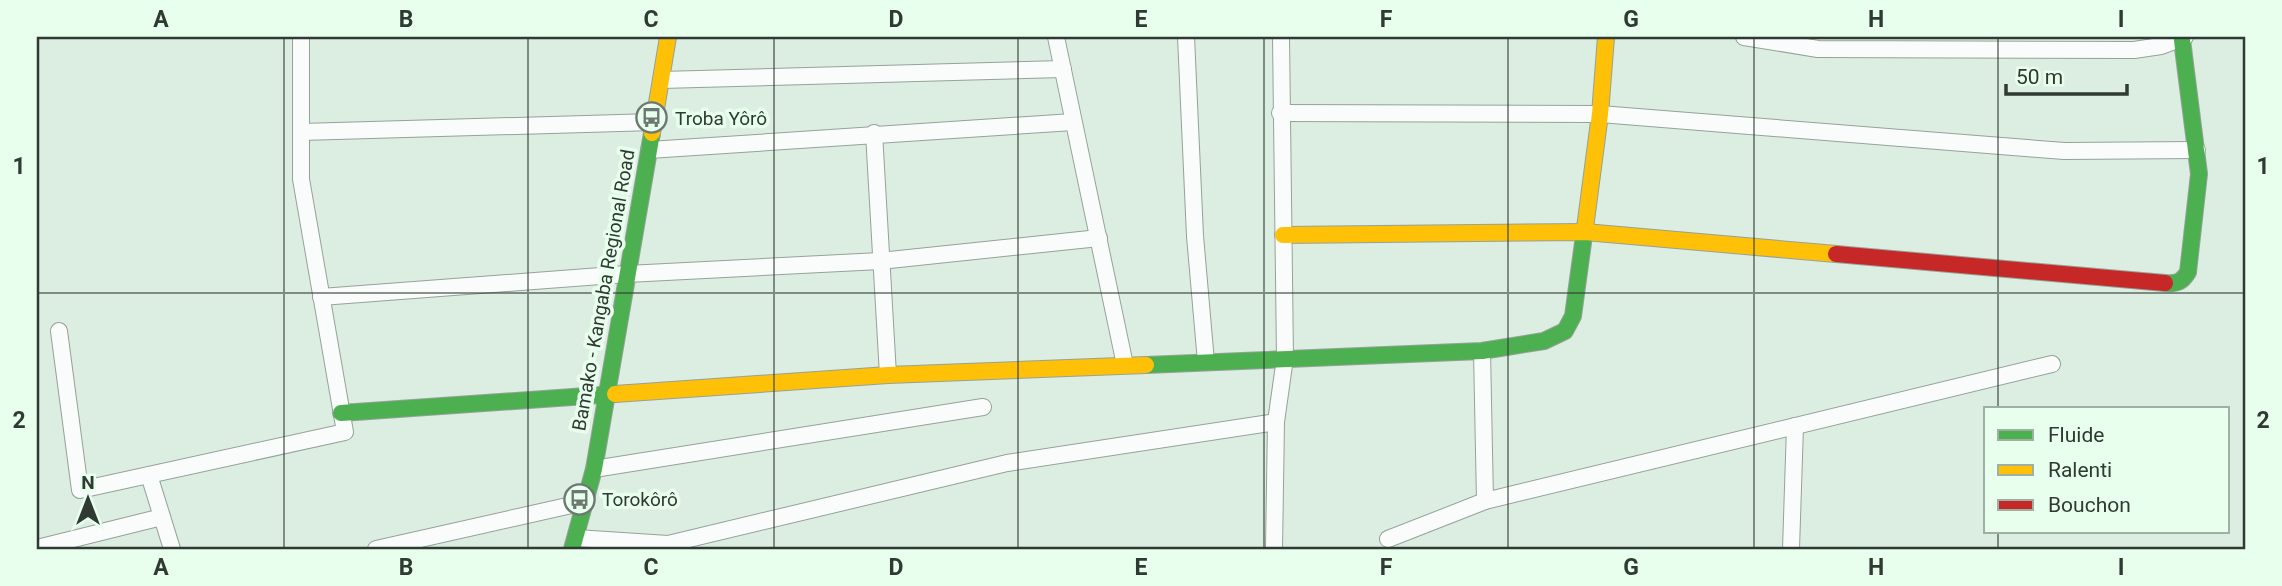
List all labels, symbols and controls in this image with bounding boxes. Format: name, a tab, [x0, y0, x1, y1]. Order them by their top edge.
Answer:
text: A	[153, 6, 169, 33]
text: B	[399, 6, 413, 33]
text: C	[643, 6, 659, 33]
text: D	[889, 6, 903, 33]
text: E	[1135, 6, 1148, 33]
text: F	[1380, 6, 1393, 33]
text: G	[1623, 6, 1639, 33]
text: H	[1868, 6, 1884, 33]
text: I	[2118, 6, 2124, 33]
scale bar	[2006, 52, 2126, 96]
text: 50 m	[2016, 65, 2063, 89]
bus stop icon: Troba Yôrô	[635, 101, 669, 135]
place label: Troba Yôrô	[675, 107, 767, 130]
street label: Bamako - Kangaba Regional Road	[567, 148, 640, 433]
text: 1	[12, 153, 26, 180]
text: 1	[2256, 153, 2270, 180]
text: 2	[12, 407, 26, 434]
legend	[1984, 407, 2230, 534]
text: 2	[2256, 407, 2270, 434]
text: Fluide	[2048, 423, 2104, 447]
text: Ralenti	[2048, 458, 2112, 482]
north arrow	[52, 463, 122, 534]
text: N	[81, 471, 95, 494]
bus stop icon: Torokôrô	[562, 482, 596, 516]
place label: Torokôrô	[602, 488, 678, 511]
text: Bouchon	[2048, 493, 2131, 517]
text: A	[153, 554, 169, 581]
text: B	[399, 554, 413, 581]
text: C	[643, 554, 659, 581]
text: D	[889, 554, 903, 581]
text: E	[1135, 554, 1148, 581]
text: F	[1380, 554, 1393, 581]
text: G	[1623, 554, 1639, 581]
text: H	[1868, 554, 1884, 581]
text: I	[2118, 554, 2124, 581]

